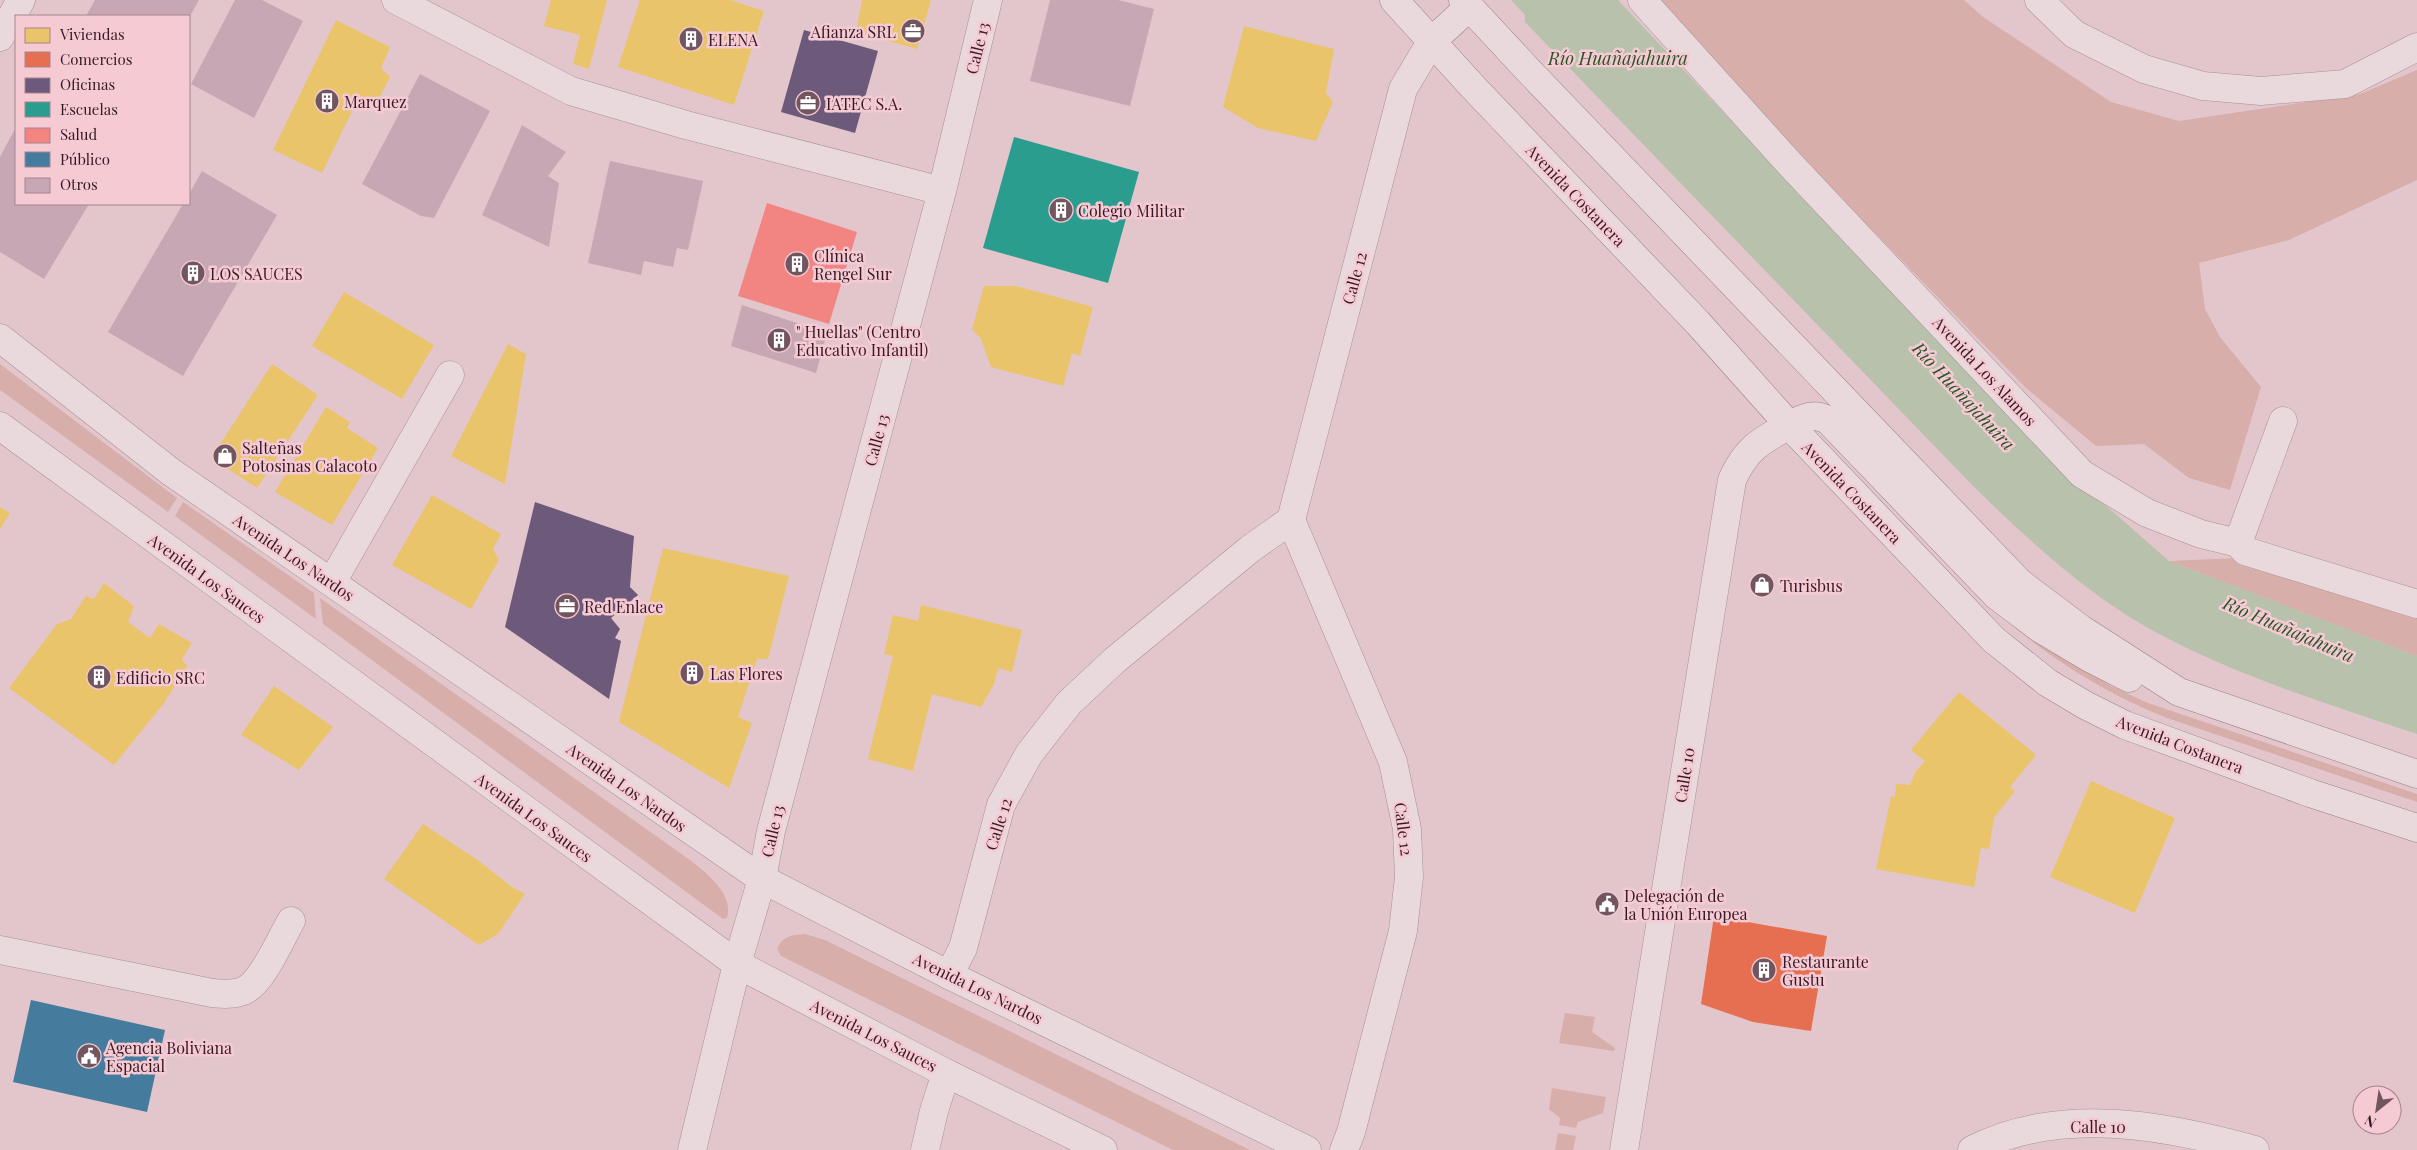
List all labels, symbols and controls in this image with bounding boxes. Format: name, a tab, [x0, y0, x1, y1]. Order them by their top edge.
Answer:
legend	[15, 15, 190, 205]
office icon: Afianza SRL	[900, 18, 926, 44]
street label: Calle 13	[960, 20, 994, 76]
place label: Afianza SRL	[810, 21, 896, 42]
text: Viviendas	[59, 24, 125, 44]
building icon: ELENA	[678, 26, 704, 52]
place label: ELENA	[708, 29, 759, 50]
water label: Río Huañajahuira	[1547, 46, 1688, 70]
text: Comercios	[60, 49, 132, 69]
text: Oficinas	[60, 74, 115, 94]
building icon: Marquez	[314, 88, 340, 114]
office icon: IATEC S.A.	[795, 90, 821, 116]
place label: Marquez	[344, 91, 407, 112]
place label: IATEC S.A.	[826, 93, 902, 114]
text: Escuelas	[60, 99, 118, 119]
text: Salud	[60, 124, 98, 144]
street label: Avenida Costanera	[1521, 139, 1630, 251]
text: Público	[60, 149, 110, 169]
text: Otros	[60, 174, 98, 194]
building icon: Colegio Militar	[1048, 197, 1074, 223]
place label: Colegio Militar	[1078, 200, 1185, 221]
place label: Clínica Rengel Sur	[814, 245, 892, 284]
street label: Calle 12	[1337, 249, 1371, 307]
building icon: Clínica Rengel Sur	[784, 251, 810, 277]
building icon: LOS SAUCES	[180, 260, 206, 286]
place label: LOS SAUCES	[210, 263, 303, 284]
street label: Avenida Los Alamos	[1928, 311, 2041, 430]
place label: " Huellas" (Centro Educativo Infantil)	[796, 321, 928, 360]
building icon: " Huellas" (Centro Educativo Infantil)	[766, 327, 792, 353]
water label: Río Huañajahuira	[1907, 336, 2021, 455]
street label: Calle 13	[859, 412, 893, 468]
street label: Avenida Costanera	[1797, 436, 1906, 548]
place label: Salteñas Potosinas Calacoto	[242, 437, 378, 476]
shop icon: Salteñas Potosinas Calacoto	[212, 443, 238, 469]
street label: Avenida Los Nardos	[229, 508, 358, 605]
street label: Avenida Los Sauces	[144, 528, 270, 627]
shop icon: Turisbus	[1749, 572, 1775, 598]
place label: Turisbus	[1780, 575, 1843, 596]
water label: Río Huañajahuira	[2219, 590, 2358, 667]
office icon: Red Enlace	[554, 593, 580, 619]
place label: Red Enlace	[584, 596, 663, 617]
building icon: Las Flores	[679, 660, 705, 686]
place label: Las Flores	[710, 663, 783, 684]
building icon: Edificio SRC	[86, 664, 112, 690]
place label: Edificio SRC	[116, 667, 205, 688]
street label: Avenida Costanera	[2113, 710, 2247, 778]
street label: Avenida Los Nardos	[562, 737, 691, 836]
street label: Calle 10	[1669, 746, 1699, 804]
street label: Avenida Los Sauces	[471, 767, 597, 866]
street label: Calle 12	[980, 795, 1016, 853]
street label: Calle 12	[1390, 801, 1418, 857]
street label: Calle 13	[756, 803, 788, 859]
place label: Delegación de la Unión Europea	[1624, 885, 1748, 924]
public building icon: Delegación de la Unión Europea	[1594, 891, 1620, 917]
street label: Avenida Los Nardos	[909, 947, 1046, 1028]
place label: Restaurante Gustu	[1782, 951, 1869, 990]
building icon: Restaurante Gustu	[1751, 957, 1777, 983]
street label: Avenida Los Sauces	[806, 994, 941, 1076]
place label: Agencia Boliviana Espacial	[105, 1037, 232, 1076]
public building icon: Agencia Boliviana Espacial	[76, 1043, 102, 1069]
north arrow	[2352, 1085, 2402, 1135]
text: N	[2361, 1111, 2379, 1132]
street label: Calle 10	[2070, 1116, 2126, 1137]

